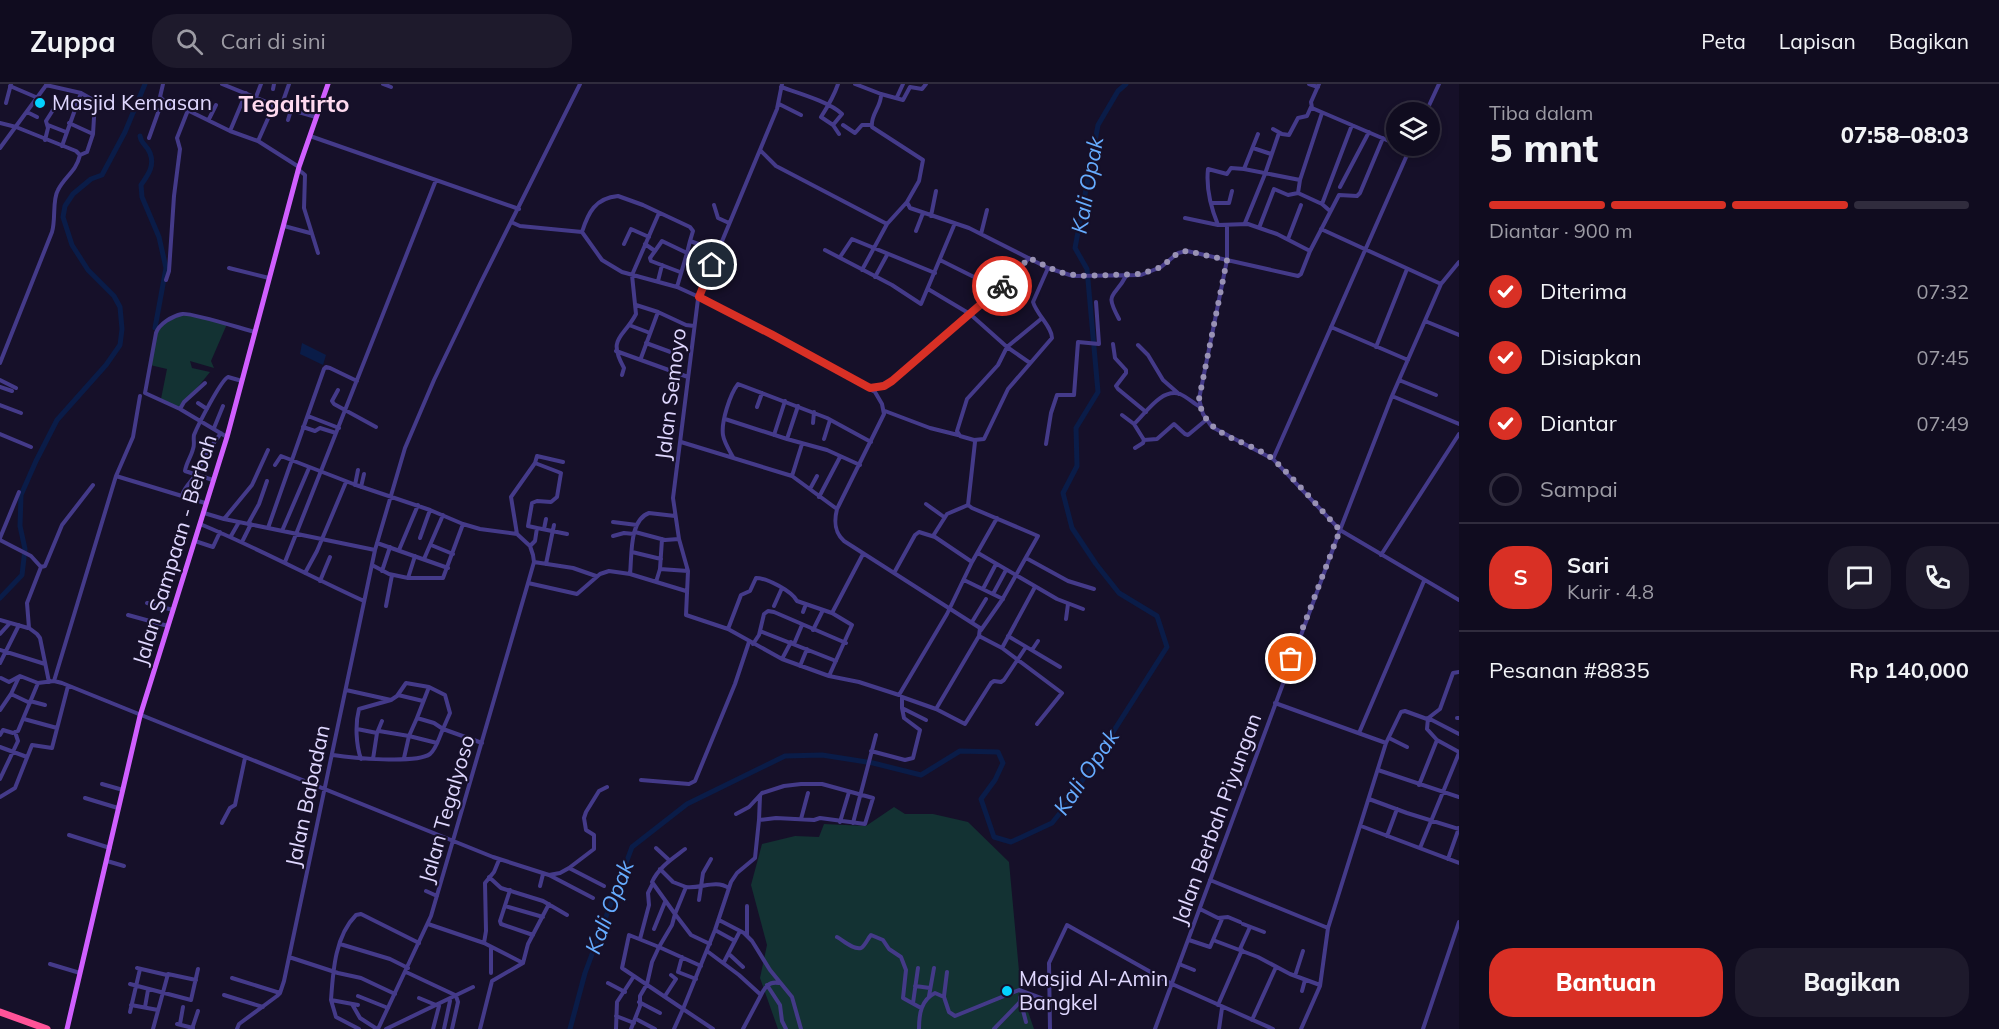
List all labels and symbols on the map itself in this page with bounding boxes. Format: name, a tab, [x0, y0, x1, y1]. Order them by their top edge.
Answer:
district label: Tegaltirto	[239, 88, 349, 118]
place label: Masjid Kemasan	[52, 89, 212, 115]
marker: Masjid Kemasan	[33, 96, 47, 110]
water label: Kali Opak	[1065, 134, 1109, 236]
pin	[686, 239, 737, 290]
courier	[972, 256, 1032, 316]
street label: Jalan Semoyo	[649, 326, 691, 461]
street label: Jalan Sampaan - Berbah	[127, 431, 222, 668]
pin	[1265, 633, 1316, 684]
street label: Jalan Berbah Piyungan	[1166, 709, 1266, 928]
street label: Jalan Babadan	[279, 722, 335, 869]
water label: Kali Opak	[1047, 723, 1125, 820]
street label: Jalan Tegalyoso	[412, 732, 480, 886]
water label: Kali Opak	[578, 856, 640, 958]
place label: Masjid Al-Amin Bangkel	[1019, 965, 1168, 1015]
marker: Masjid Al-Amin Bangkel	[1000, 984, 1014, 998]

